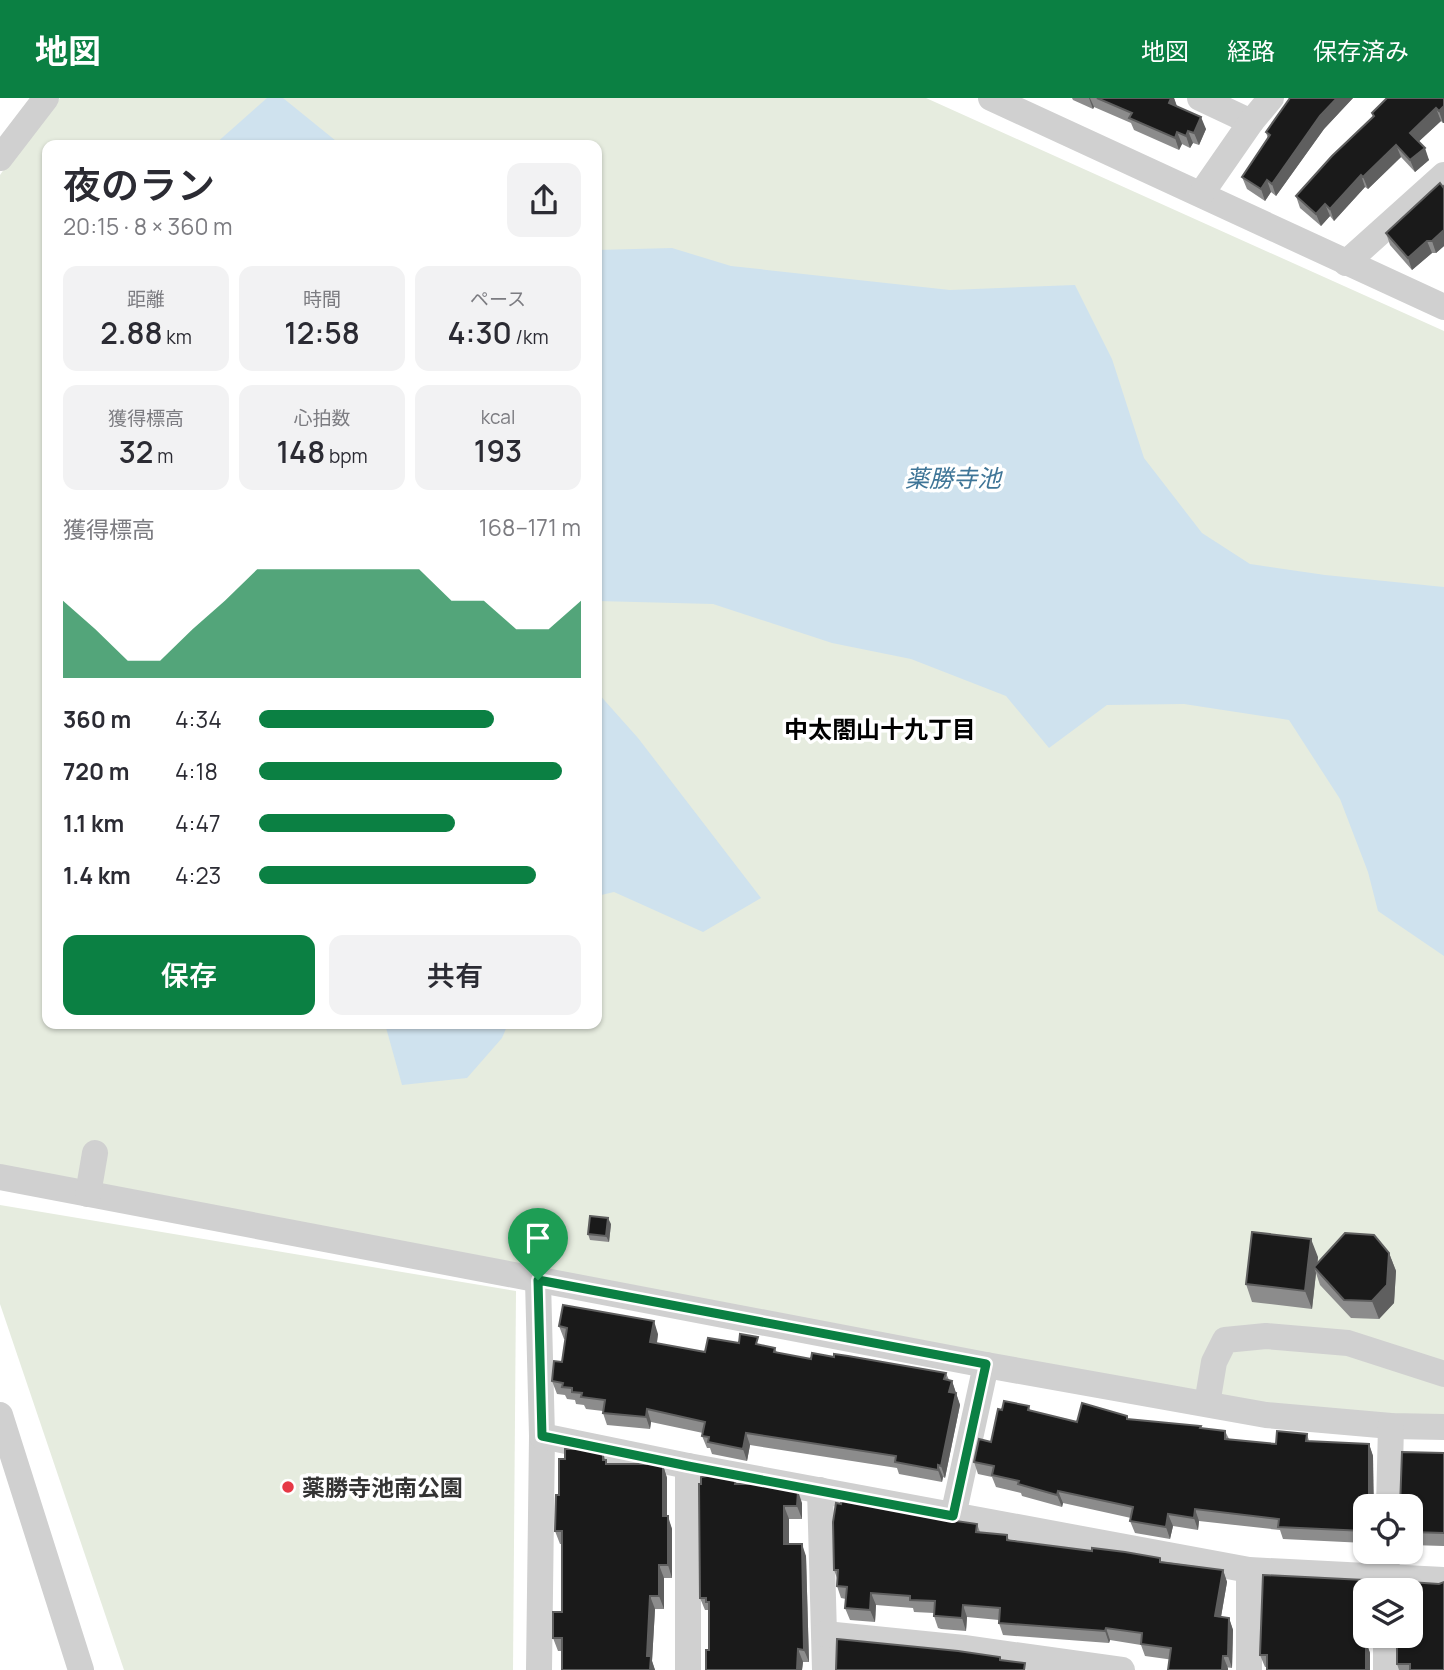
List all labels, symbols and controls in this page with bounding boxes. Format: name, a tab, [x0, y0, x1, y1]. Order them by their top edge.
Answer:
text: 地図	[35, 28, 101, 73]
text: 地図	[1141, 34, 1189, 67]
text: 経路	[1227, 34, 1275, 67]
text: 保存済み	[1313, 34, 1409, 67]
text: 夜のラン	[63, 158, 215, 210]
button: share	[507, 163, 581, 237]
text: 20:15 · 8 × 360 m	[63, 210, 233, 242]
text: 距離	[127, 286, 165, 312]
text: 時間	[303, 286, 341, 312]
text: ペース	[470, 286, 526, 312]
text: 2.88	[100, 312, 162, 353]
text: 12:58	[284, 312, 360, 353]
text: 4:30	[447, 312, 512, 353]
text: km	[162, 324, 192, 350]
text: /km	[512, 324, 549, 350]
text: kcal	[481, 404, 515, 430]
text: 獲得標高	[108, 405, 184, 431]
text: 心拍数	[293, 405, 351, 431]
text: 193	[474, 430, 522, 471]
text: 32	[119, 431, 153, 472]
text: 148	[276, 431, 325, 472]
text: m	[153, 443, 173, 469]
text: bpm	[325, 443, 368, 469]
water label: 薬勝寺池	[905, 461, 1003, 494]
text: 168–171 m	[479, 511, 581, 543]
text: 獲得標高	[63, 513, 155, 545]
text: 360 m	[63, 703, 131, 735]
text: 4:34	[175, 703, 222, 735]
district label: 中太閤山十九丁目	[784, 712, 976, 745]
text: 720 m	[63, 755, 129, 787]
text: 4:18	[175, 755, 218, 787]
text: 1.1 km	[63, 807, 124, 839]
text: 4:47	[175, 807, 221, 839]
text: 1.4 km	[63, 859, 131, 891]
text: 4:23	[175, 859, 221, 891]
button: 保存	[63, 935, 315, 1015]
button: 共有	[329, 935, 581, 1015]
pin	[508, 1208, 568, 1280]
icon: arrive	[519, 1219, 557, 1257]
place label: 薬勝寺池南公園	[302, 1471, 463, 1503]
marker: 薬勝寺池南公園	[280, 1479, 296, 1495]
map controls	[1353, 1494, 1423, 1648]
button: locate	[1353, 1494, 1423, 1564]
button: layers	[1353, 1578, 1423, 1648]

